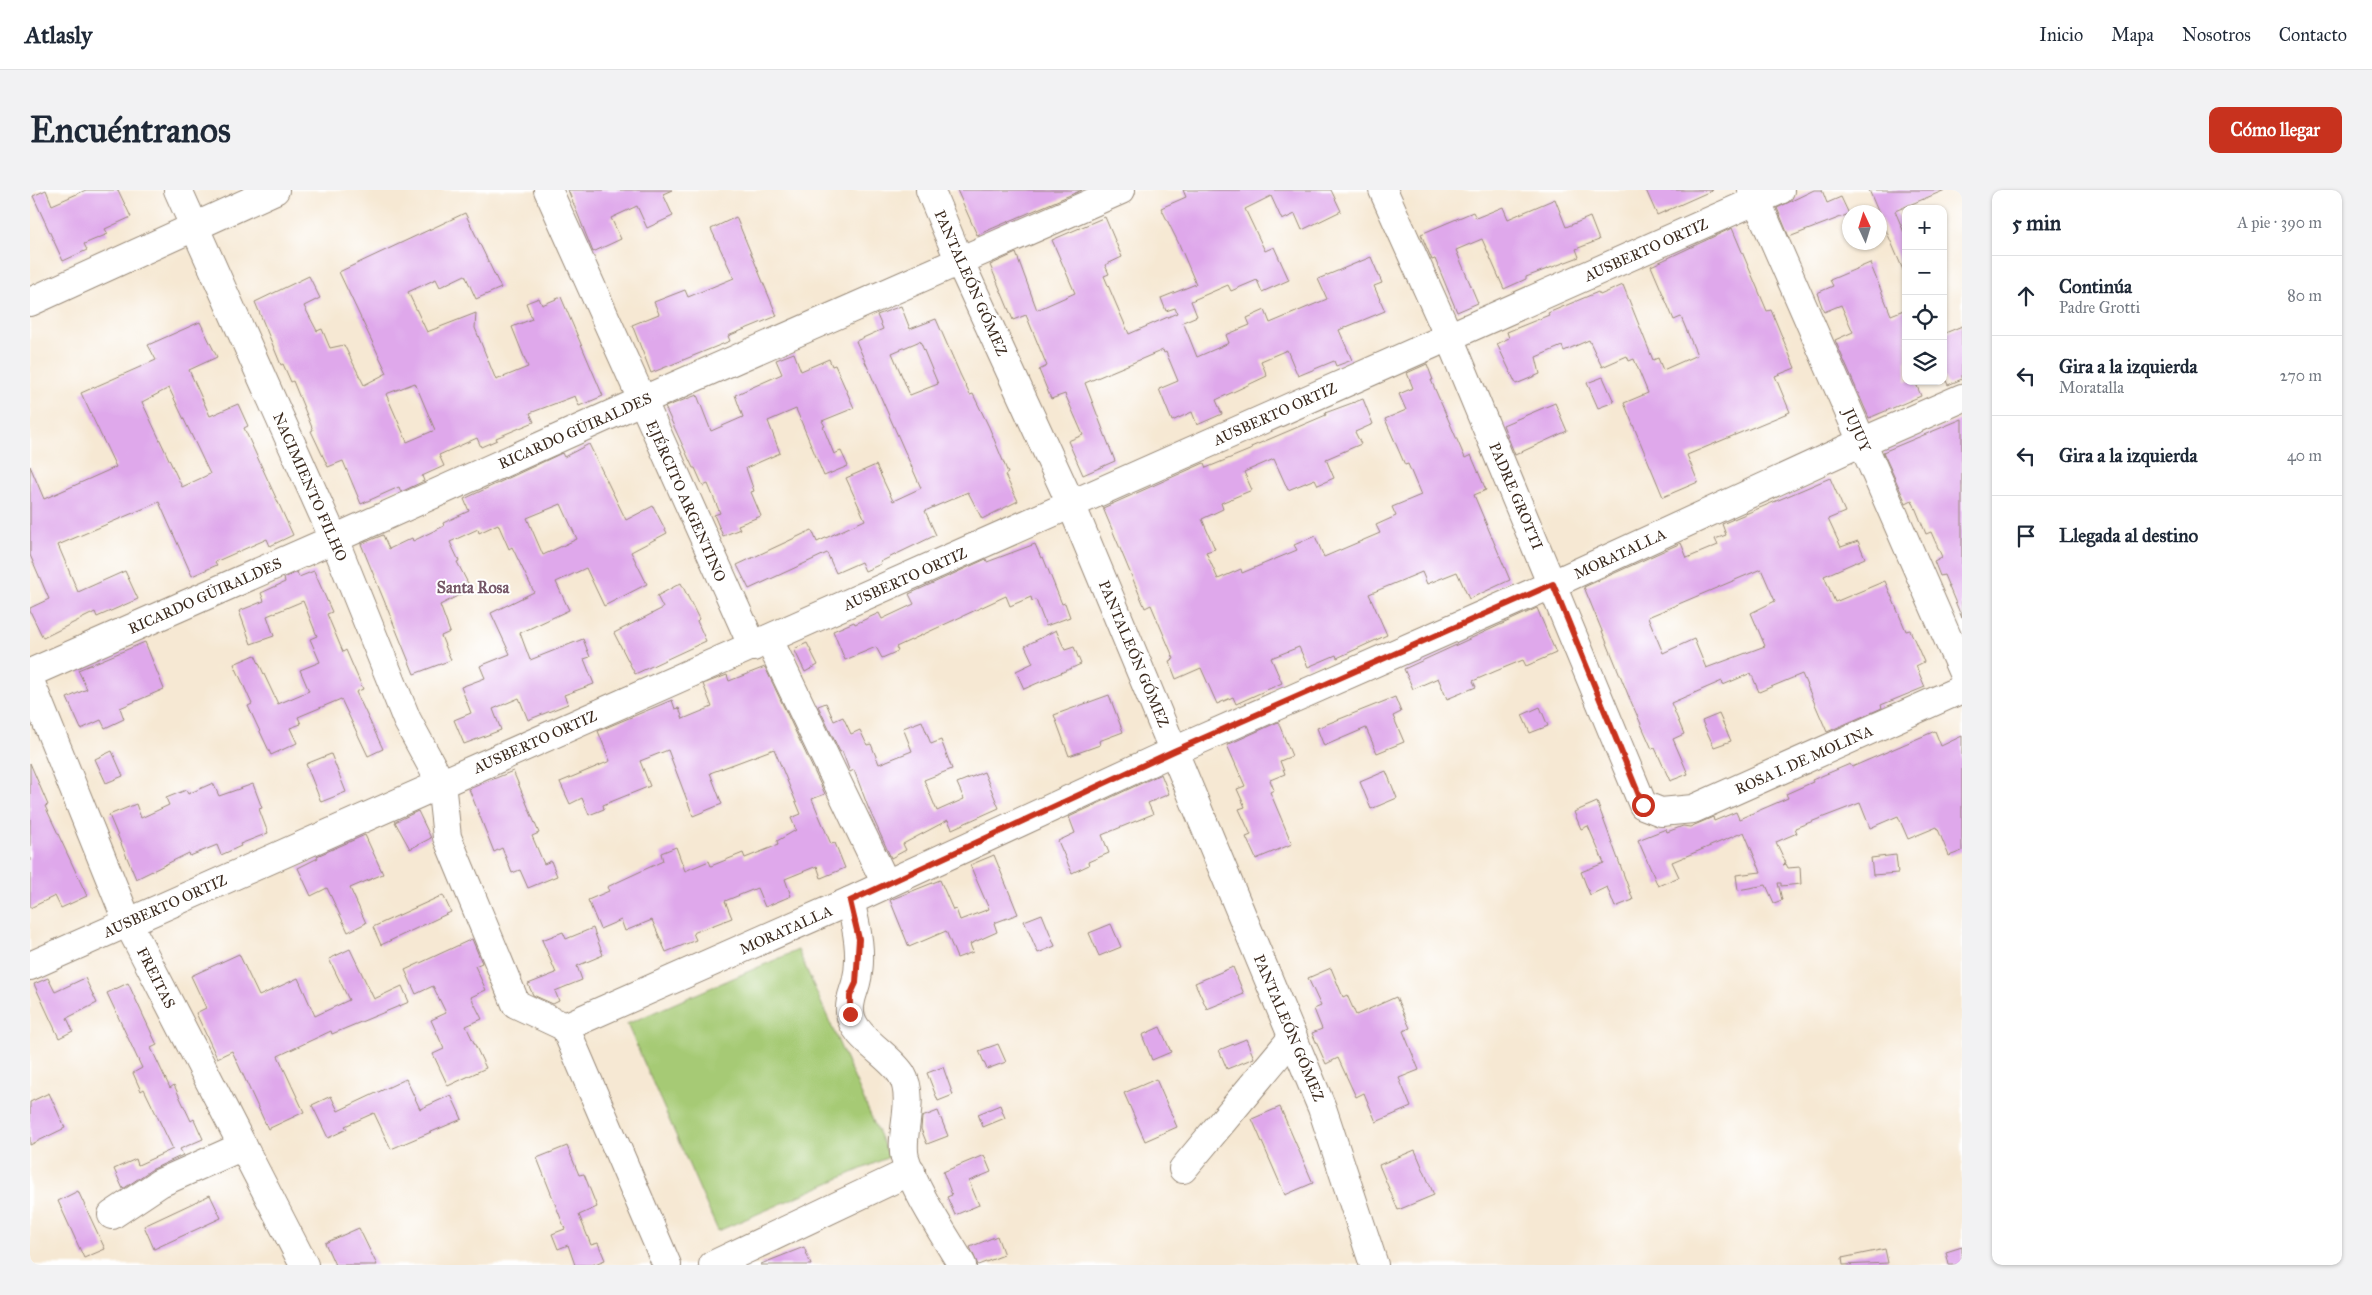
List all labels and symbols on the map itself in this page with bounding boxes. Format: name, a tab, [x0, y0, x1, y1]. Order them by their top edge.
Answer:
north arrow	[1842, 205, 1887, 250]
street label: PANTALEÓN GÓMEZ	[931, 207, 1012, 359]
street label: AUSBERTO ORTIZ	[1581, 215, 1711, 286]
street label: AUSBERTO ORTIZ	[1210, 379, 1340, 450]
street label: RICARDO GÜIRALDES	[495, 388, 655, 473]
street label: JUJUY	[1838, 404, 1875, 455]
street label: NACIMIENTO FILHO	[269, 410, 351, 564]
street label: EJÉRCITO ARGENTINO	[641, 417, 731, 585]
street label: PADRE GROTTI	[1485, 440, 1547, 552]
street label: MORATALLA	[1571, 525, 1669, 583]
street label: AUSBERTO ORTIZ	[840, 544, 970, 615]
street label: RICARDO GÜIRALDES	[125, 553, 285, 638]
street label: PANTALEÓN GÓMEZ	[1095, 577, 1174, 730]
district label: Santa Rosa	[437, 578, 510, 597]
street label: AUSBERTO ORTIZ	[470, 707, 600, 778]
street label: ROSA I. DE MOLINA	[1732, 722, 1876, 798]
route start	[1632, 794, 1655, 817]
street label: AUSBERTO ORTIZ	[100, 871, 230, 942]
street label: MORATALLA	[737, 902, 835, 958]
street label: FREITAS	[133, 944, 179, 1012]
street label: PANTALEÓN GÓMEZ	[1250, 951, 1329, 1104]
route end	[839, 1003, 862, 1026]

